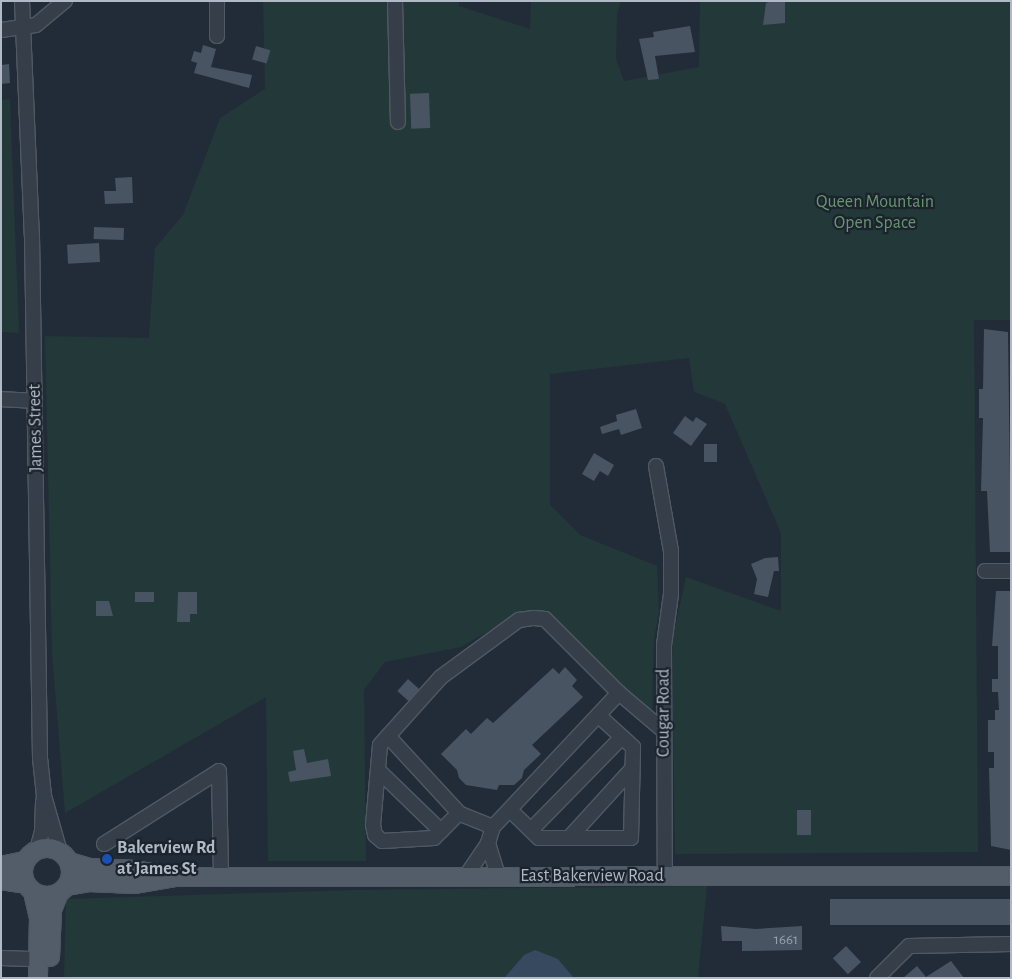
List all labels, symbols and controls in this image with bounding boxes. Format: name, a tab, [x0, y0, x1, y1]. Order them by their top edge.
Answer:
park label: Queen Mountain Open Space	[816, 192, 934, 234]
street label: James Street	[24, 384, 48, 472]
street label: Cougar Road	[653, 669, 675, 757]
place label: Bakerview Rd at James St	[117, 838, 216, 881]
marker: Bakerview Rd at James St	[101, 853, 113, 865]
street label: East Bakerview Road	[520, 865, 664, 887]
house number: 1661	[774, 931, 798, 949]

